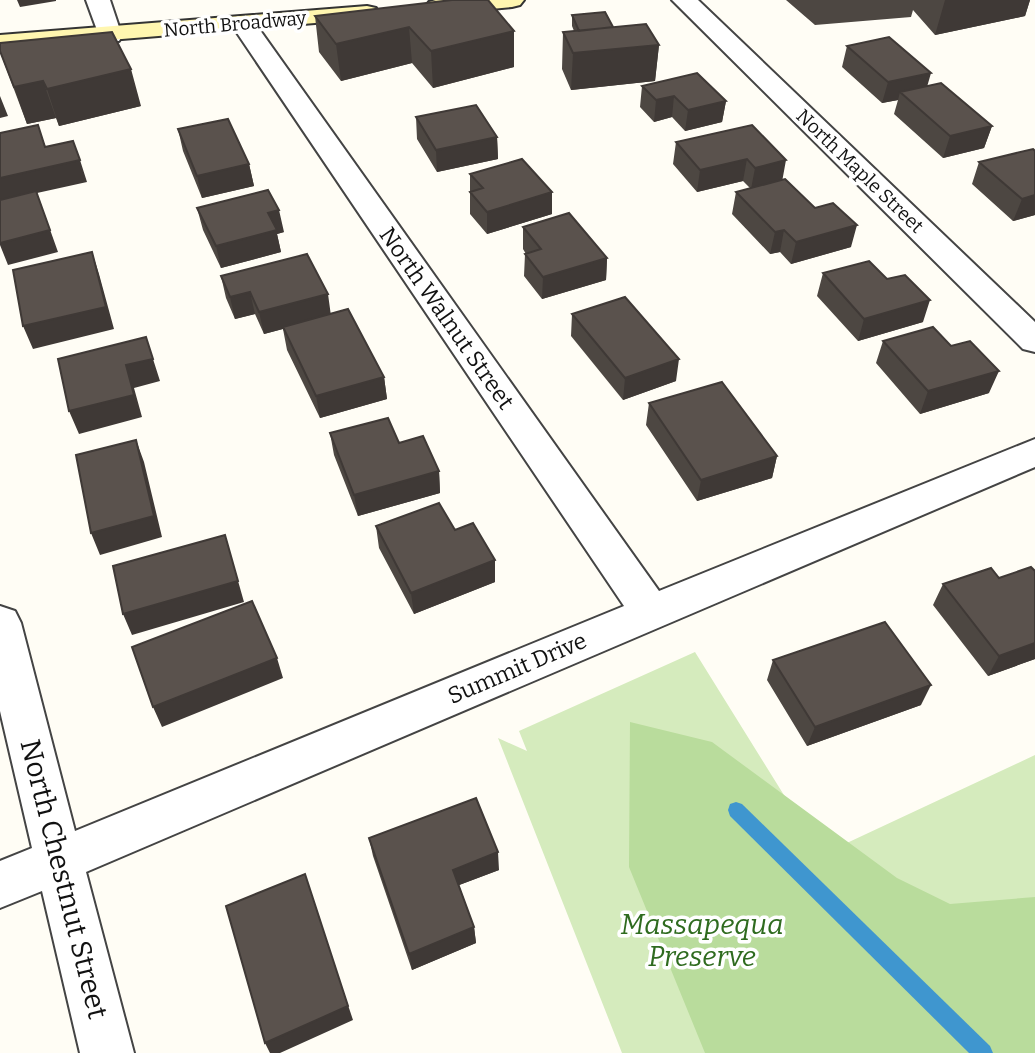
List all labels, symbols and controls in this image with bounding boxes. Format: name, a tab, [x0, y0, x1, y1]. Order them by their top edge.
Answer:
street label: North Broadway	[163, 6, 308, 42]
street label: North Maple Street	[792, 104, 928, 238]
street label: North Walnut Street	[374, 222, 520, 414]
street label: Summit Drive	[443, 626, 591, 710]
street label: North Chestnut Street	[13, 736, 115, 1022]
park label: Massapequa Preserve	[620, 908, 784, 973]

